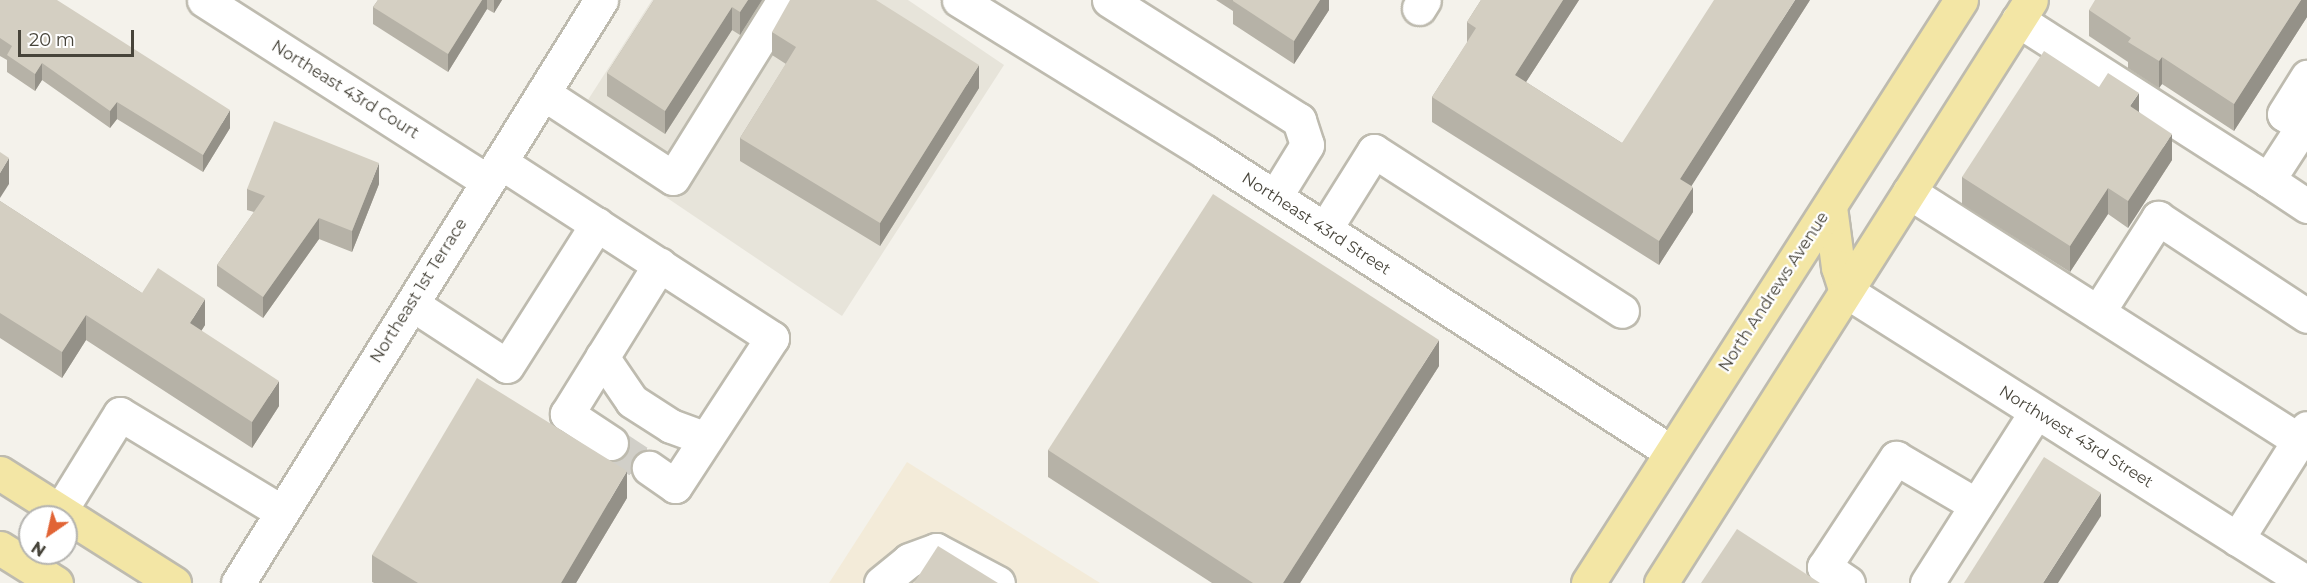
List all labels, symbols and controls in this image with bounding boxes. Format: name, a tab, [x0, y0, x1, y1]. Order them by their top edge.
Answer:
scale bar	[21, 18, 136, 56]
text: 20 m	[29, 29, 75, 51]
street label: Northeast 43rd Court	[268, 37, 422, 143]
street label: Northeast 43rd Street	[1238, 169, 1394, 279]
street label: North Andrews Avenue	[1715, 209, 1833, 375]
street label: Northeast 1st Terrace	[367, 215, 471, 367]
street label: Northwest 43rd Street	[1996, 382, 2156, 492]
north arrow	[18, 505, 78, 565]
text: N	[28, 537, 49, 560]

